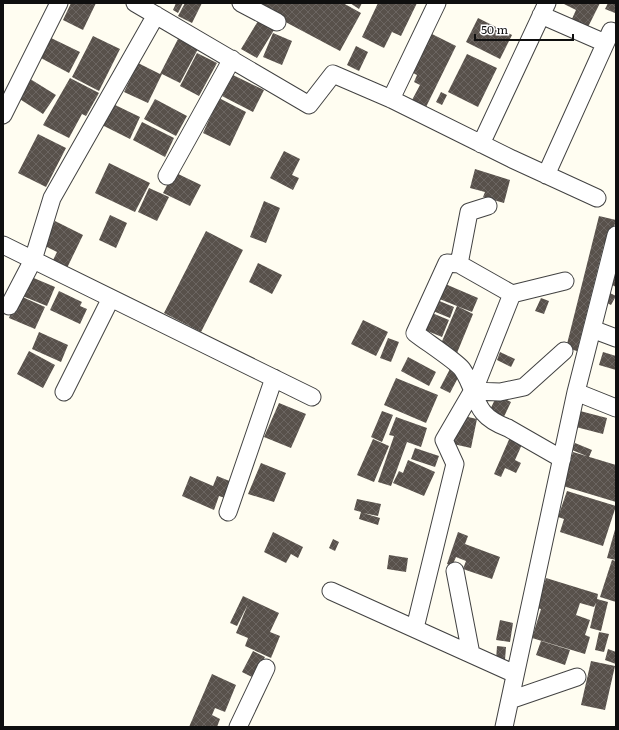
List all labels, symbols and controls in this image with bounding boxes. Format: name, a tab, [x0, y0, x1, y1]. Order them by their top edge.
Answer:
scale bar	[475, 16, 573, 42]
text: 50 m	[481, 20, 508, 38]

